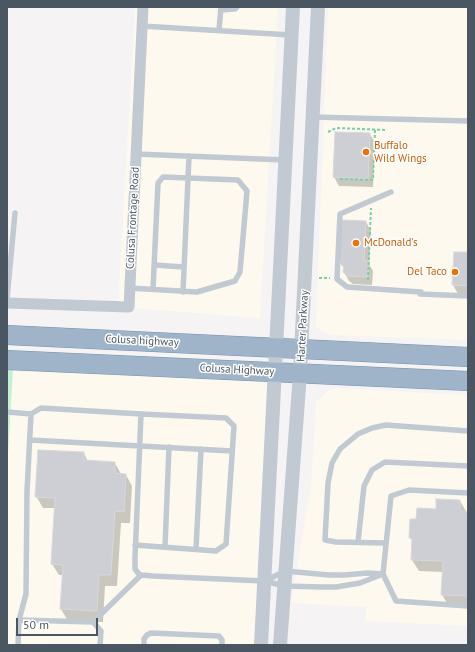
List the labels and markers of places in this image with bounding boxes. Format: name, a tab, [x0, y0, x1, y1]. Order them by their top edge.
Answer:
place label: Buffalo Wild Wings	[374, 139, 427, 165]
marker: Buffalo Wild Wings	[361, 147, 371, 157]
place label: McDonald's	[364, 236, 418, 250]
marker: McDonald's	[351, 238, 361, 248]
place label: Del Taco	[407, 265, 447, 279]
marker: Del Taco	[450, 267, 460, 277]

